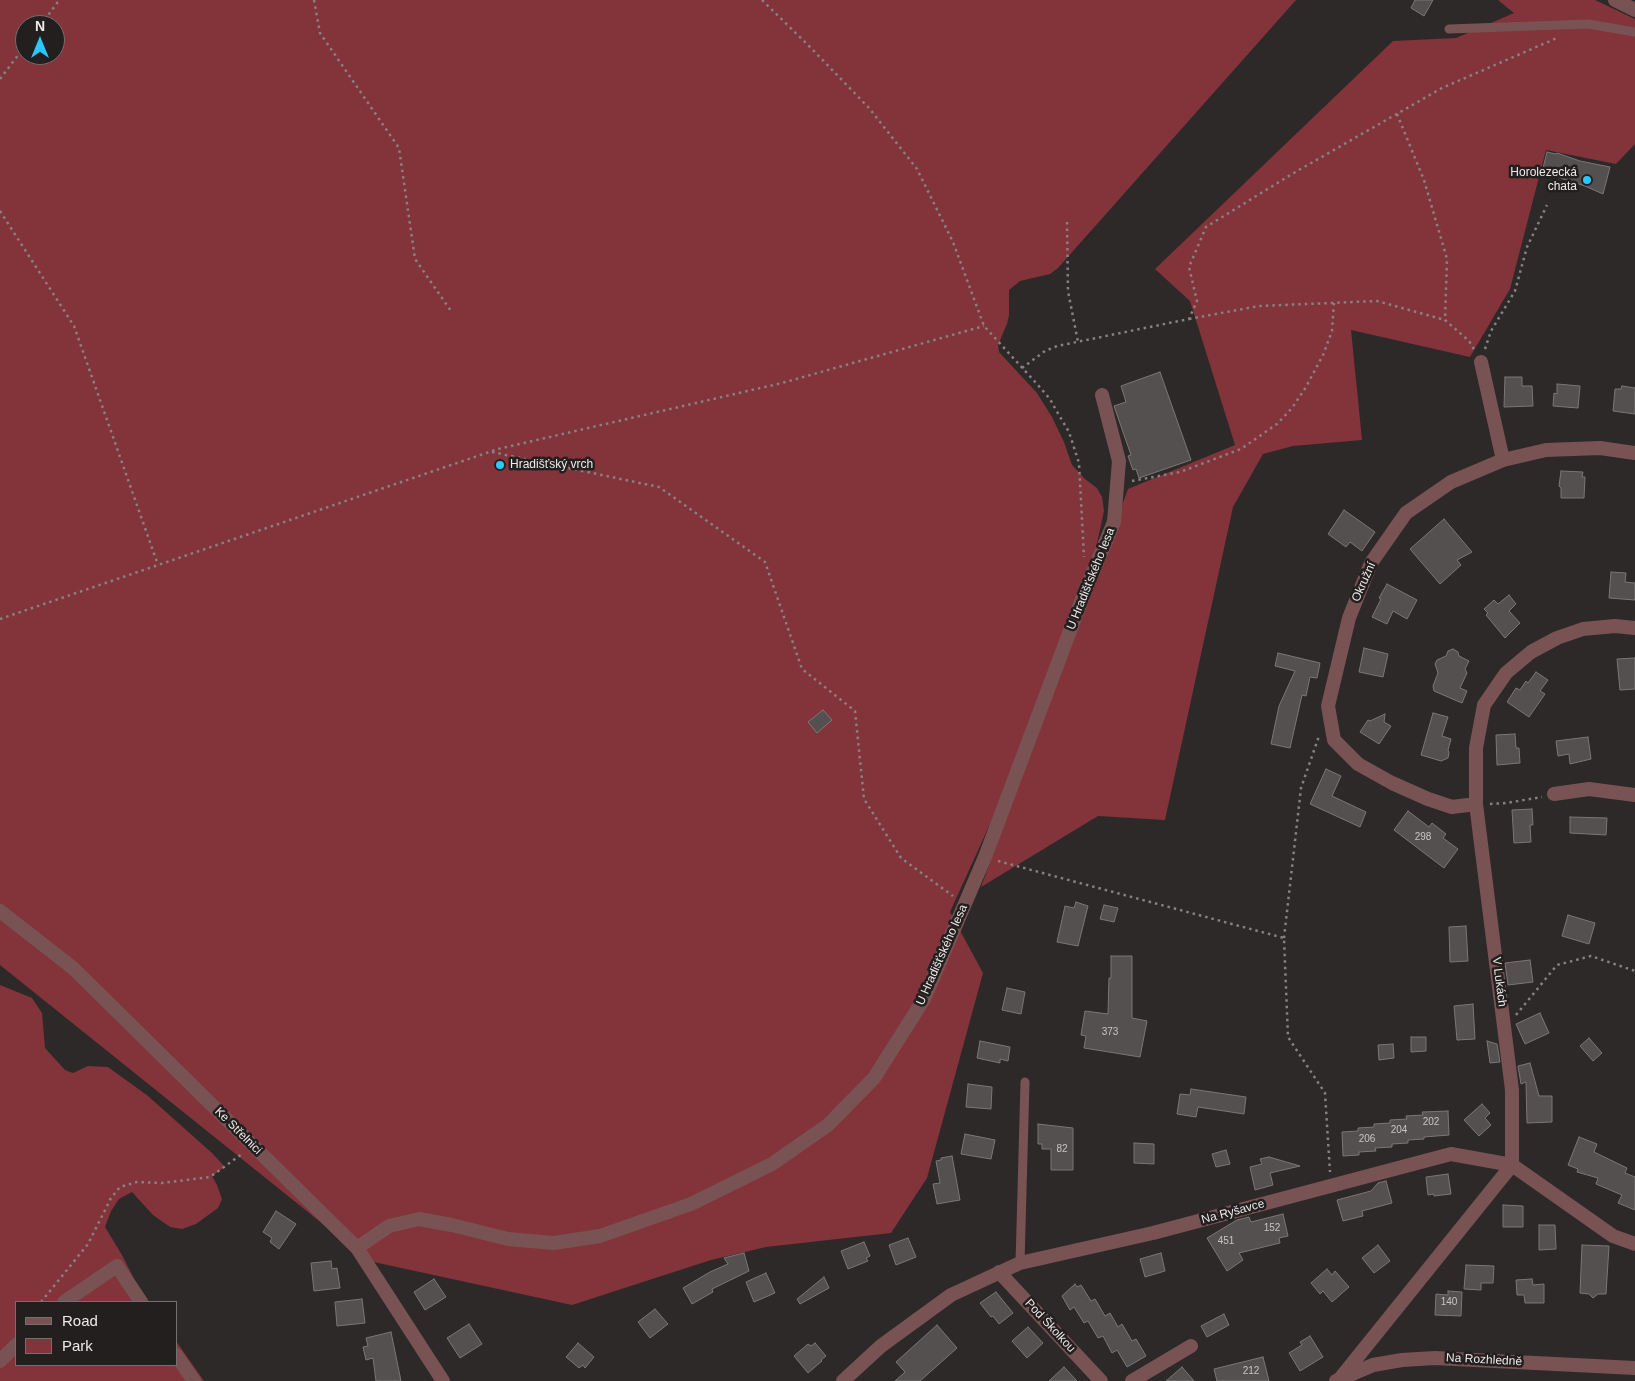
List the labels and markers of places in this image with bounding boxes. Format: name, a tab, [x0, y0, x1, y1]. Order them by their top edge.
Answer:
place label: Horolezecká chata	[1510, 166, 1577, 194]
marker: Horolezecká chata	[1581, 174, 1593, 186]
place label: Hradišťský vrch	[510, 458, 593, 472]
marker: Hradišťský vrch	[494, 459, 506, 471]

